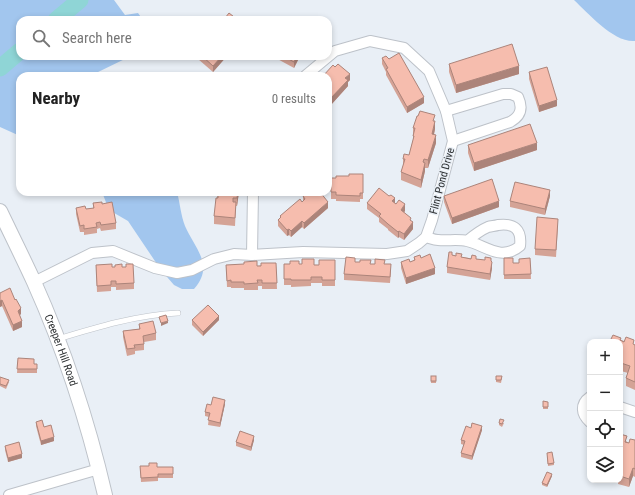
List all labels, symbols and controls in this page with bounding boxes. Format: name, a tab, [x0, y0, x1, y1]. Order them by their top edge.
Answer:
search box	[16, 16, 332, 60]
icon: search	[30, 27, 52, 49]
text: Search here	[62, 29, 132, 47]
text: Nearby	[32, 88, 80, 108]
text: 0 results	[272, 91, 316, 106]
street label: Flint Pond Drive	[427, 146, 457, 216]
street label: Creeper Hill Road	[42, 312, 80, 387]
map controls	[587, 339, 623, 483]
button: +	[587, 339, 623, 375]
button: −	[587, 375, 623, 411]
button: locate	[587, 411, 623, 447]
button: layers	[587, 447, 623, 483]

